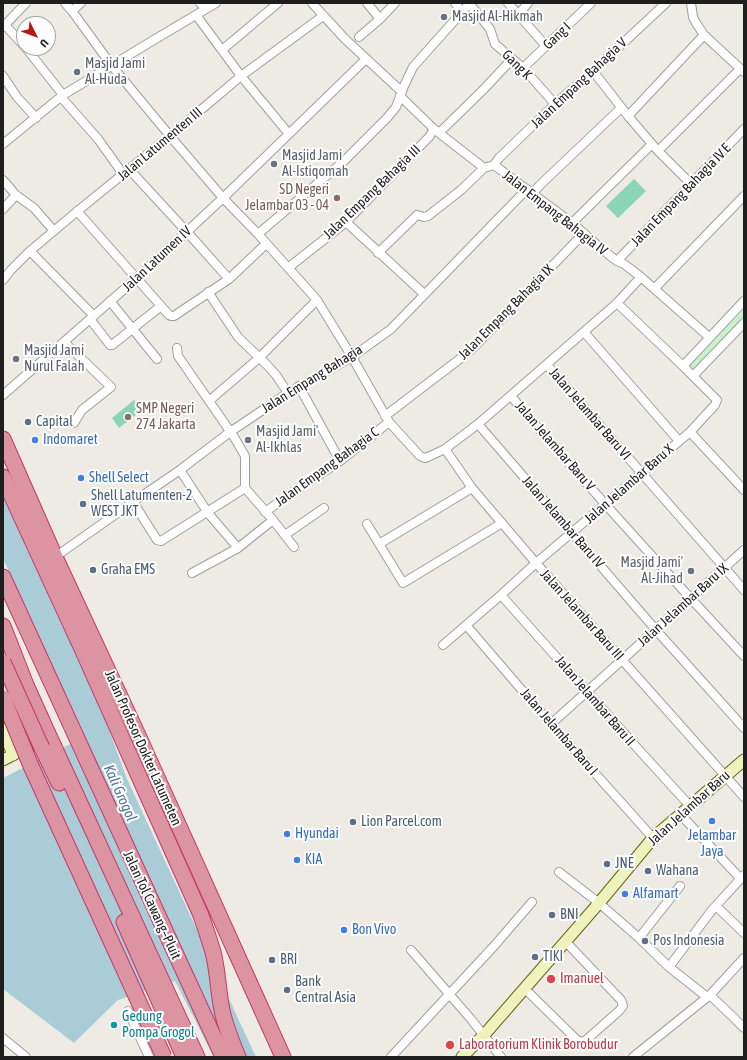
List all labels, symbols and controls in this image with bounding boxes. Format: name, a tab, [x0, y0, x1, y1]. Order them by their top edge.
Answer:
place label: Masjid Al-Hikmah	[452, 9, 543, 25]
marker: Masjid Al-Hikmah	[439, 12, 449, 22]
north arrow	[16, 16, 56, 56]
street label: Gang I	[540, 19, 574, 53]
street label: Jalan Empang Bahagia V	[528, 34, 630, 132]
text: U	[38, 37, 51, 50]
street label: Gang K	[499, 47, 535, 83]
place label: Masjid Jami Al-Huda	[85, 56, 145, 88]
marker: Masjid Jami Al-Huda	[72, 67, 82, 77]
street label: Jalan Latumenten III	[114, 104, 206, 184]
street label: Jalan Empang Bahagia IV E	[628, 140, 734, 250]
street label: Jalan Empang Bahagia III	[320, 141, 424, 243]
place label: Masjid Jami Al-Istiqomah	[282, 148, 348, 180]
marker: Masjid Jami Al-Istiqomah	[269, 159, 279, 169]
street label: Jalan Empang Bahagia IV	[499, 167, 611, 259]
place label: SD Negeri Jelambar 03 - 04	[245, 182, 329, 214]
marker: SD Negeri Jelambar 03 - 04	[332, 193, 342, 203]
street label: Jalan Latumen IV	[119, 223, 195, 295]
street label: Jalan Empang Bahagia IX	[455, 261, 557, 363]
street label: Jalan Empang Bahagia	[258, 341, 366, 417]
place label: Masjid Jami Nurul Falah	[24, 343, 84, 376]
marker: Masjid Jami Nurul Falah	[11, 354, 21, 364]
street label: Jalan Jelambar Baru VI	[545, 364, 635, 464]
street label: Jalan Jelambar Baru V	[512, 398, 598, 494]
place label: SMP Negeri 274 Jakarta	[136, 401, 196, 434]
marker: SMP Negeri 274 Jakarta	[123, 412, 133, 422]
place label: Capital	[36, 414, 73, 430]
marker: Capital	[23, 417, 33, 427]
place label: Masjid Jami' Al-Ikhlas	[256, 424, 318, 456]
street label: Jalan Empang Bahagia C	[272, 424, 382, 510]
place label: Indomaret	[43, 432, 98, 448]
marker: Indomaret	[30, 435, 40, 445]
marker: Masjid Jami' Al-Ikhlas	[243, 435, 253, 445]
street label: Jalan Jelambar Baru X	[581, 441, 677, 527]
place label: Shell Select	[89, 470, 149, 486]
street label: Jalan Jelambar Baru IV	[518, 472, 608, 572]
marker: Shell Select	[76, 473, 86, 483]
place label: Shell Latumenten-2 WEST JKT	[91, 488, 192, 520]
marker: Shell Latumenten-2 WEST JKT	[78, 499, 88, 509]
place label: Masjid Jami' Al-Jihad	[621, 555, 683, 588]
street label: Jalan Jelambar Baru IX	[634, 560, 732, 650]
place label: Graha EMS	[101, 562, 155, 578]
marker: Graha EMS	[88, 565, 98, 575]
street label: Jalan Jelambar Baru III	[537, 566, 627, 664]
marker: Masjid Jami' Al-Jihad	[686, 566, 696, 576]
street label: Jalan Jelambar Baru II	[551, 653, 639, 749]
street label: Jalan Profesor Dokter Latumeten	[101, 668, 185, 828]
street label: Jalan Jelambar Baru I	[517, 685, 601, 779]
water label: Kali Grogol	[100, 762, 140, 824]
street label: Jalan Jelambar Baru	[645, 767, 733, 849]
place label: Lion Parcel.com	[361, 814, 442, 830]
marker: Jelambar Jaya	[707, 816, 717, 826]
marker: Lion Parcel.com	[348, 817, 358, 827]
place label: Hyundai	[295, 826, 339, 842]
place label: Jelambar Jaya	[688, 828, 736, 860]
marker: Hyundai	[282, 829, 292, 839]
street label: Jalan Tol Cawang–Pluit	[119, 848, 185, 962]
place label: KIA	[305, 852, 322, 868]
marker: KIA	[292, 855, 302, 865]
place label: JNE	[615, 856, 634, 872]
marker: JNE	[602, 859, 612, 869]
place label: Wahana	[656, 863, 699, 879]
marker: Wahana	[643, 866, 653, 876]
place label: Alfamart	[633, 886, 679, 902]
marker: Alfamart	[620, 889, 630, 899]
place label: BNI	[560, 907, 578, 923]
marker: BNI	[547, 910, 557, 920]
place label: Bon Vivo	[352, 922, 396, 938]
marker: Bon Vivo	[339, 925, 349, 935]
place label: Pos Indonesia	[653, 933, 725, 949]
marker: Pos Indonesia	[640, 936, 650, 946]
place label: TIKI	[543, 949, 563, 965]
place label: BRI	[280, 952, 297, 968]
marker: TIKI	[530, 952, 540, 962]
marker: BRI	[267, 955, 277, 965]
place label: Imanuel	[560, 971, 604, 987]
marker: Imanuel	[545, 973, 557, 985]
place label: Bank Central Asia	[295, 974, 356, 1006]
marker: Bank Central Asia	[282, 985, 292, 995]
place label: Gedung Pompa Grogol	[122, 1009, 195, 1042]
marker: Gedung Pompa Grogol	[109, 1020, 119, 1030]
place label: Laboratorium Klinik Borobudur	[459, 1037, 618, 1053]
marker: Laboratorium Klinik Borobudur	[444, 1039, 456, 1051]

